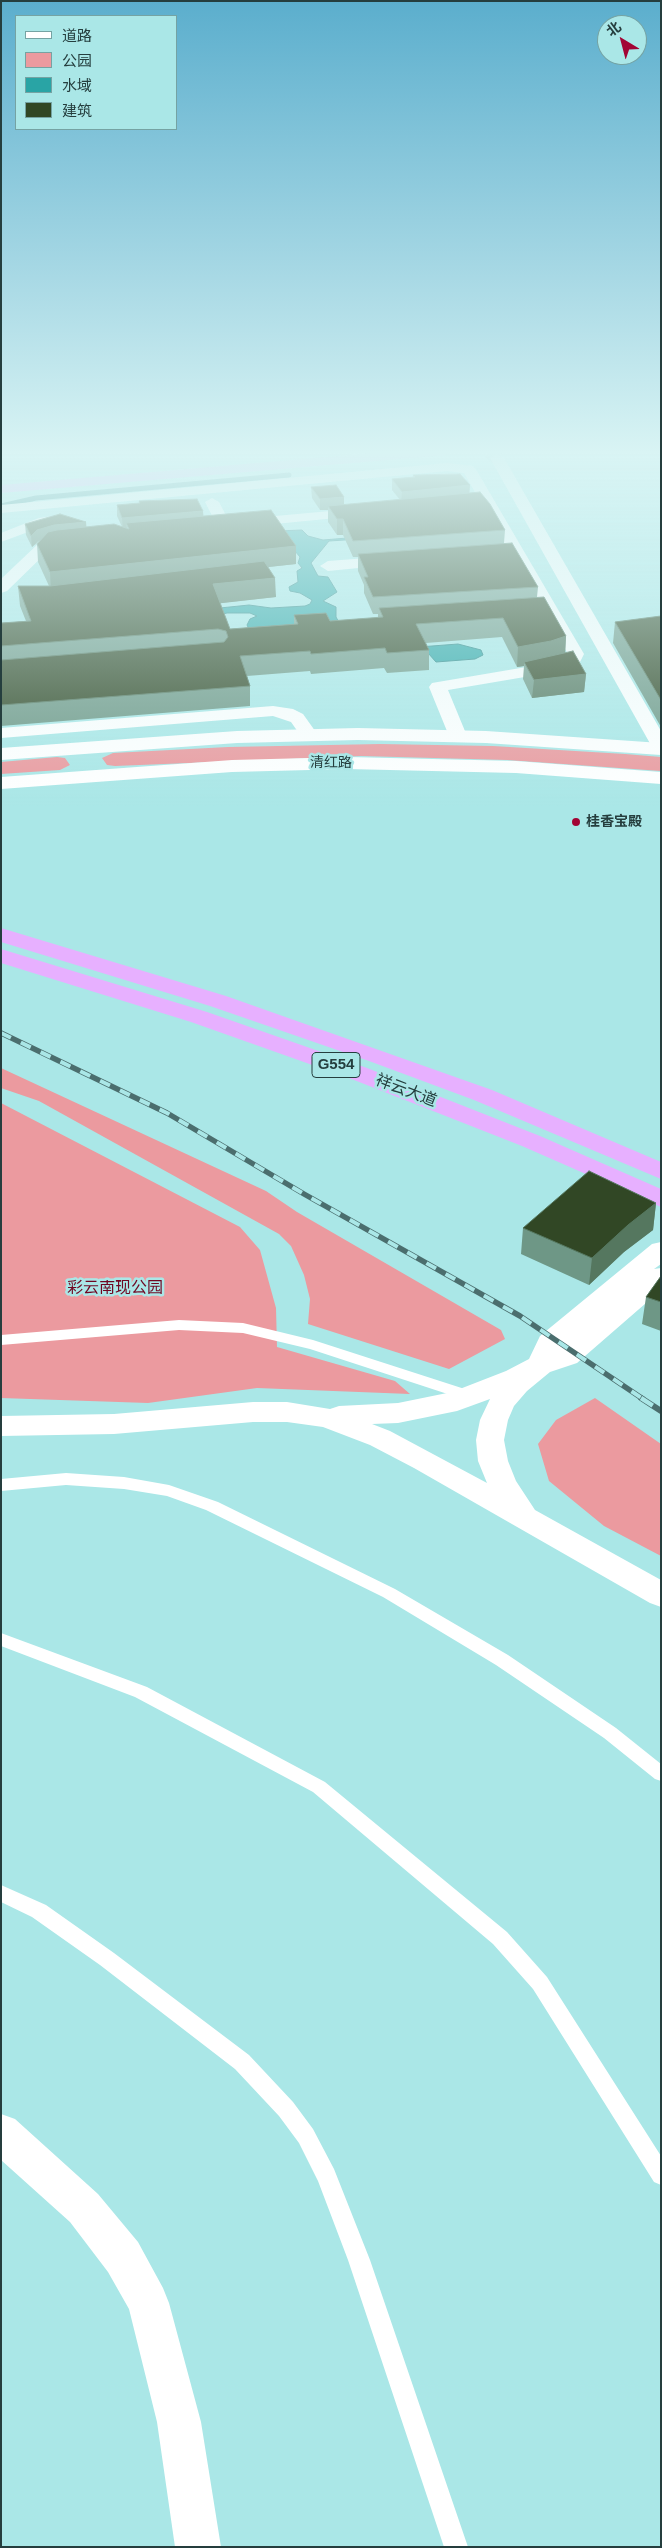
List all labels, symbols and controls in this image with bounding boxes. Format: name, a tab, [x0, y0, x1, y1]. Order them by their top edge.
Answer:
legend	[15, 15, 178, 130]
north arrow	[597, 15, 647, 65]
text: 北	[603, 18, 624, 39]
text: 道路	[62, 27, 92, 44]
text: 公园	[62, 52, 92, 69]
text: 水域	[62, 77, 92, 94]
text: 建筑	[62, 102, 92, 119]
street label: 清红路	[310, 755, 352, 771]
place label: 桂香宝殿	[586, 814, 642, 830]
marker: 桂香宝殿	[570, 816, 582, 828]
road number: G554	[312, 1052, 360, 1078]
street label: 祥云大道	[373, 1071, 439, 1111]
park label: 彩云南现公园	[67, 1279, 163, 1299]

